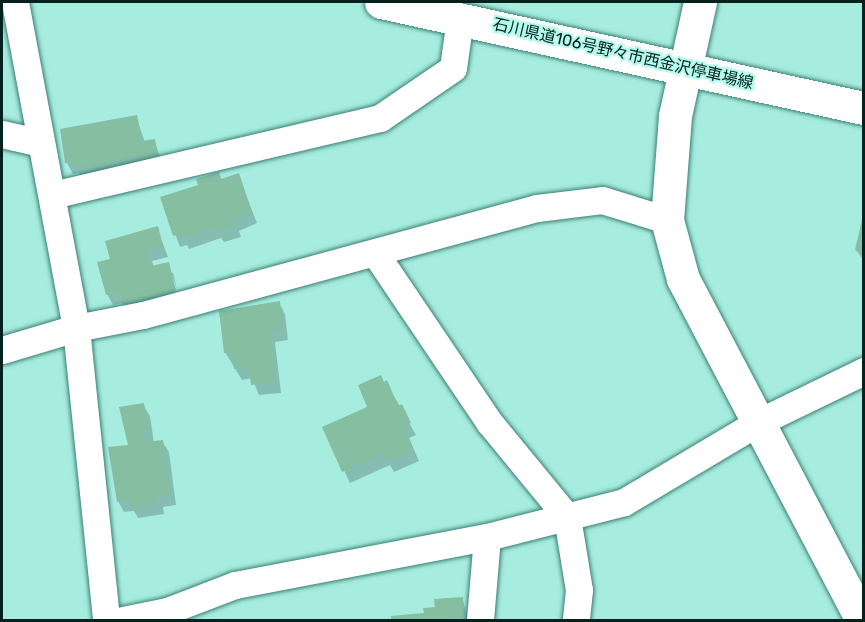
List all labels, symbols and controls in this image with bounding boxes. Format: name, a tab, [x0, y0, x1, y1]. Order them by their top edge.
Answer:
street label: 石川県道106号野々市西金沢停車場線	[491, 15, 755, 93]

